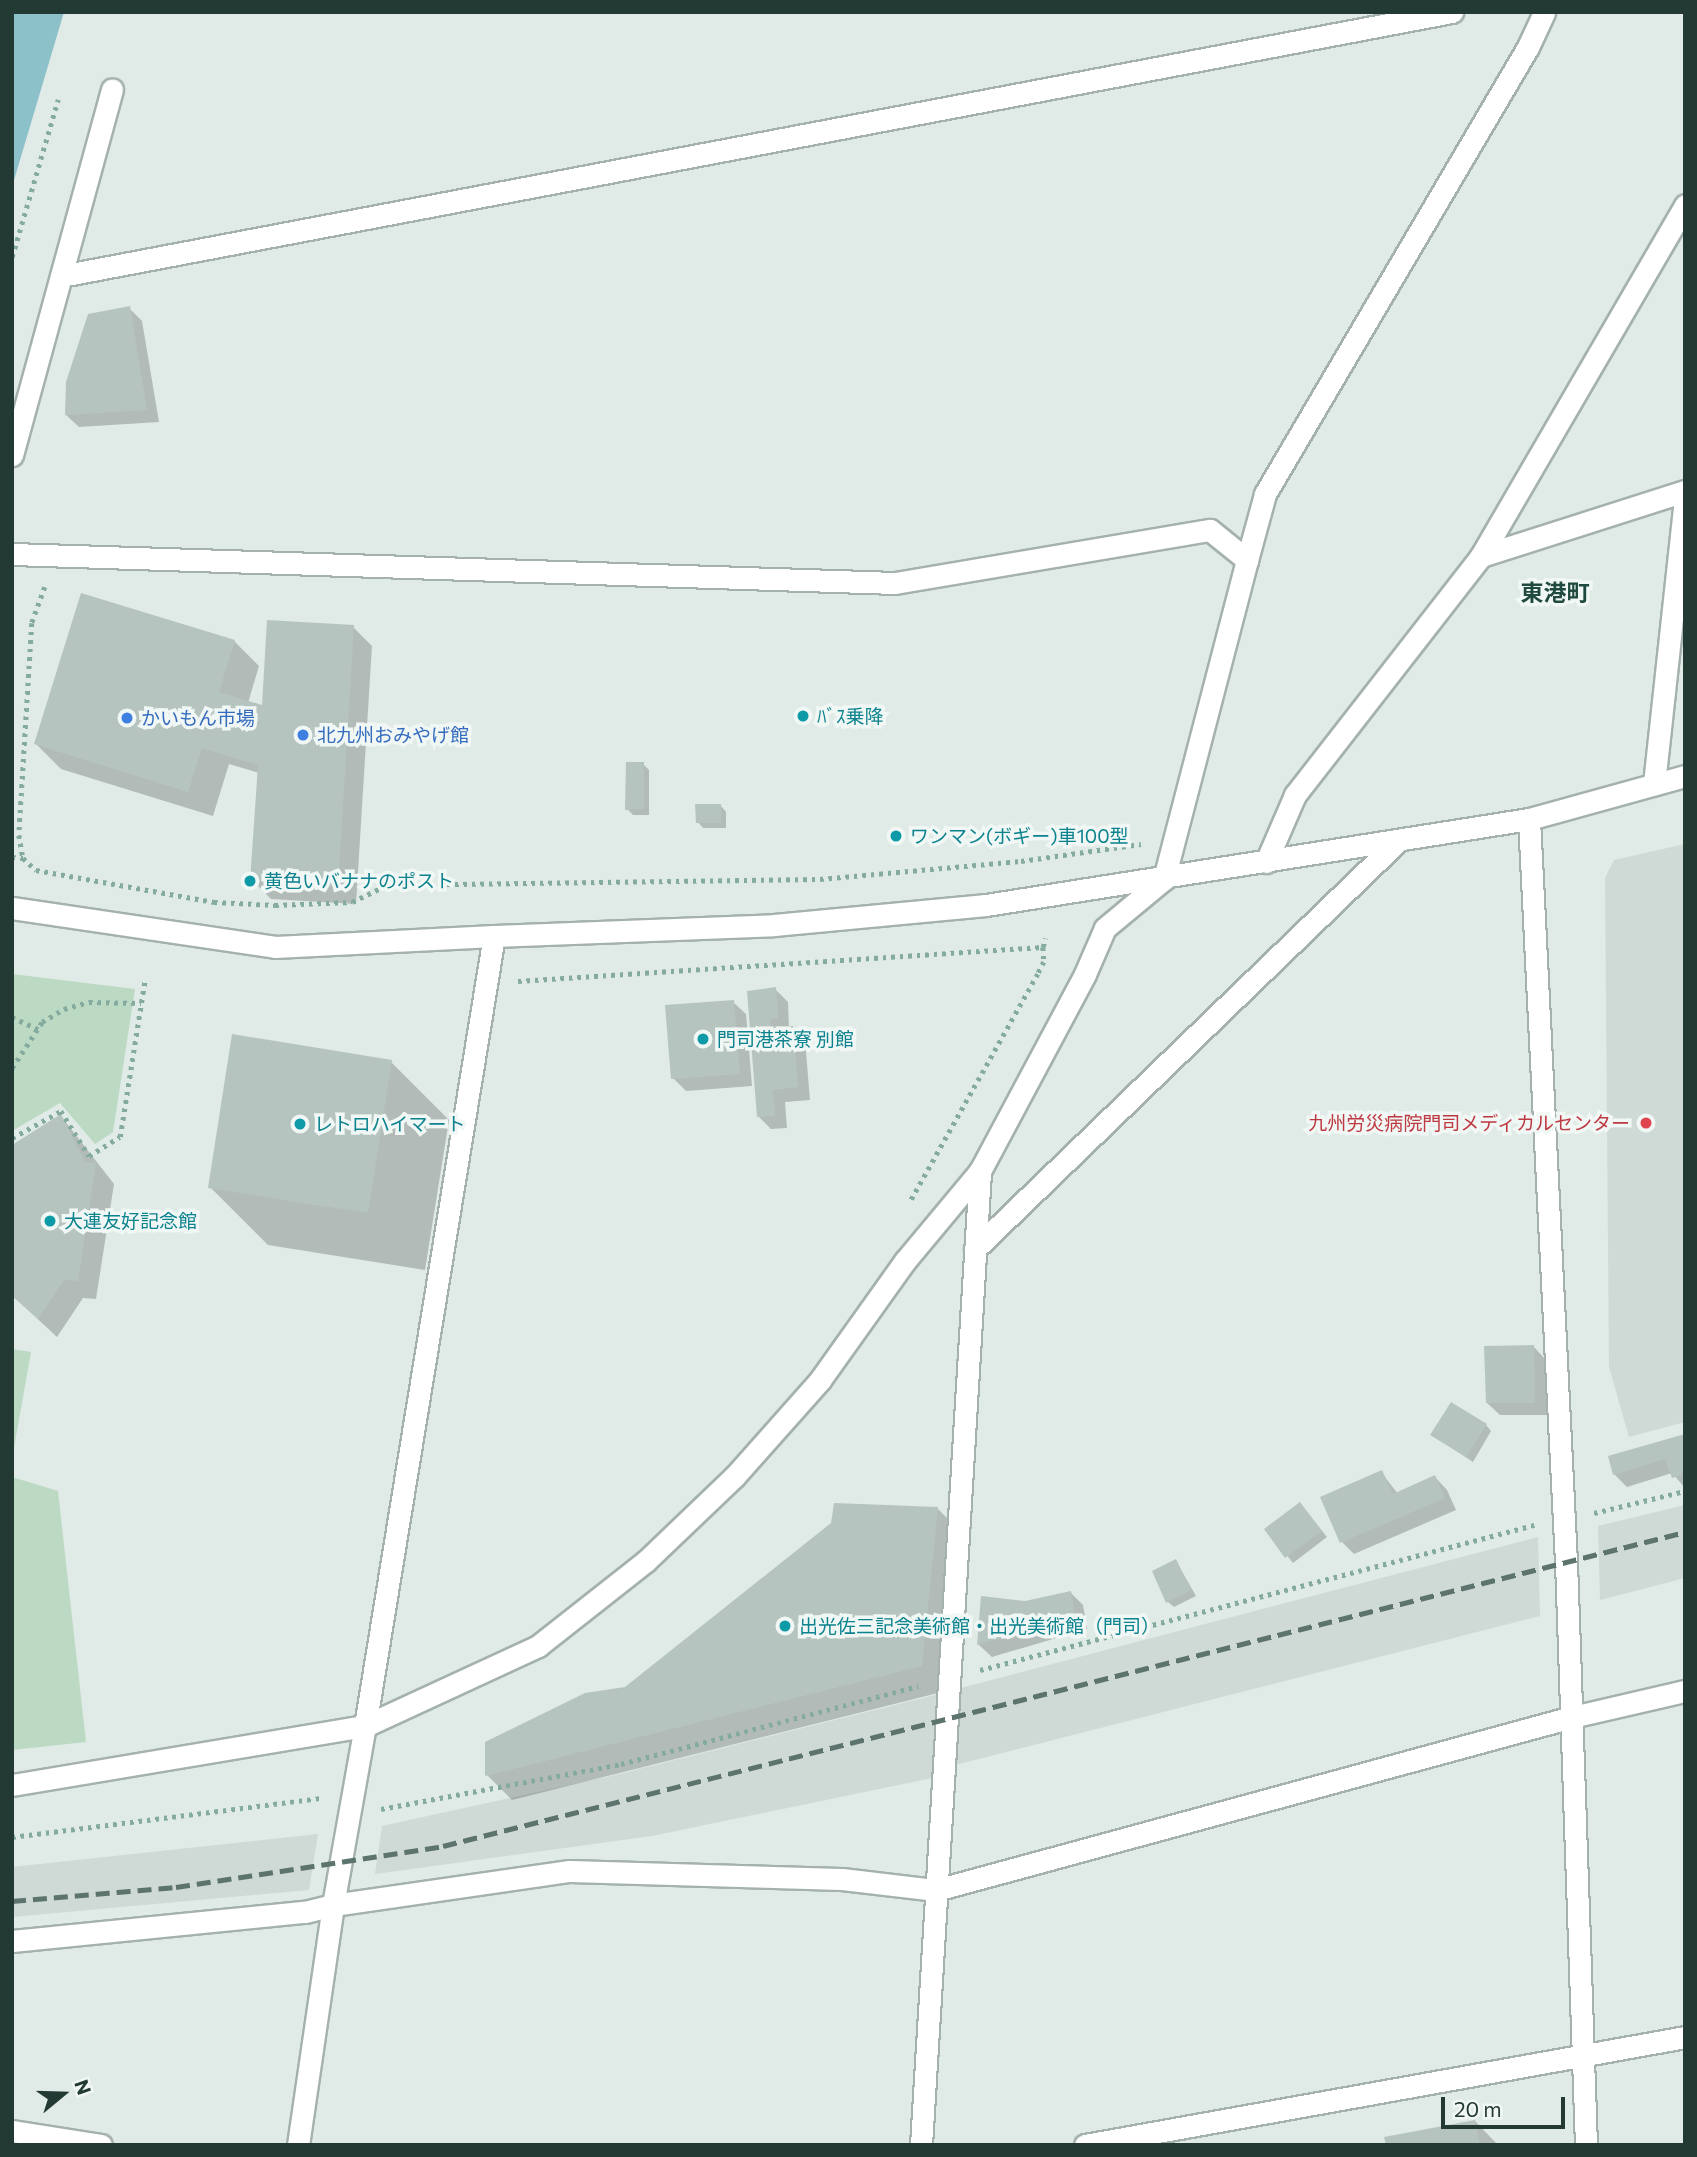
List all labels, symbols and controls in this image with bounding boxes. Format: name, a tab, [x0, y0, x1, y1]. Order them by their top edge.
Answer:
district label: 東港町	[1521, 578, 1589, 606]
place label: ﾊﾞｽ乗降	[817, 705, 883, 727]
place label: かいもん市場	[141, 707, 255, 729]
marker: ﾊﾞｽ乗降	[795, 708, 811, 724]
marker: かいもん市場	[119, 710, 135, 726]
place label: 北九州おみやげ館	[317, 724, 469, 746]
marker: 北九州おみやげ館	[295, 727, 311, 743]
place label: ワンマン(ボギー)車100型	[910, 825, 1129, 847]
marker: ワンマン(ボギー)車100型	[888, 828, 904, 844]
place label: 黄色いバナナのポスト	[264, 870, 454, 892]
marker: 黄色いバナナのポスト	[242, 873, 258, 889]
place label: 門司港茶寮 別館	[717, 1028, 854, 1050]
marker: 門司港茶寮 別館	[695, 1031, 711, 1047]
place label: 九州労災病院門司メディカルセンター	[1307, 1112, 1630, 1134]
place label: レトロハイマート	[314, 1113, 466, 1135]
marker: 九州労災病院門司メディカルセンター	[1636, 1113, 1656, 1133]
marker: レトロハイマート	[292, 1116, 308, 1132]
place label: 大連友好記念館	[64, 1210, 197, 1232]
marker: 大連友好記念館	[42, 1213, 58, 1229]
place label: 出光佐三記念美術館・出光美術館（門司）	[799, 1615, 1160, 1637]
marker: 出光佐三記念美術館・出光美術館（門司）	[777, 1618, 793, 1634]
north arrow	[28, 2059, 98, 2129]
text: N	[70, 2077, 97, 2097]
scale bar	[1445, 2084, 1569, 2128]
text: 20 m	[1454, 2096, 1502, 2121]

